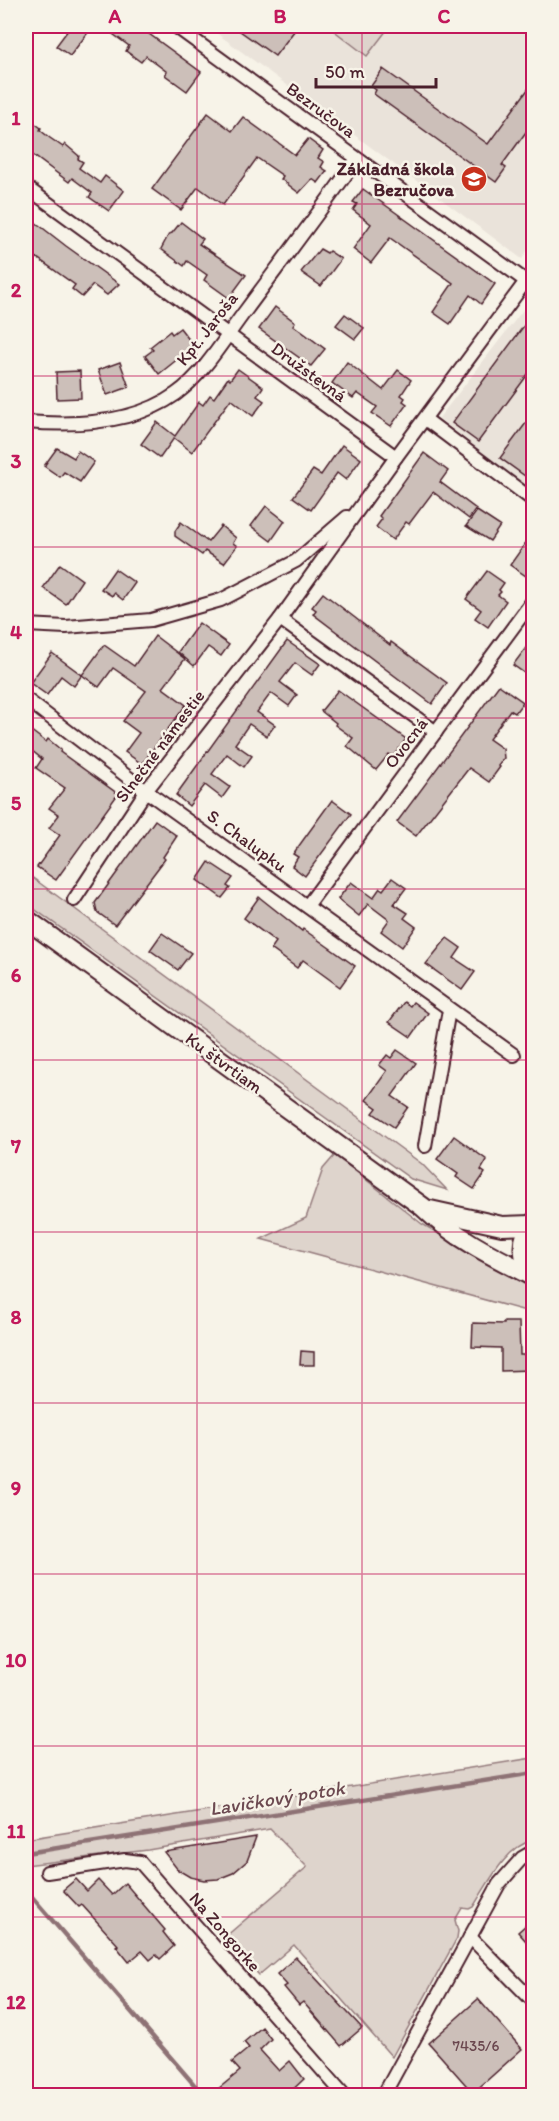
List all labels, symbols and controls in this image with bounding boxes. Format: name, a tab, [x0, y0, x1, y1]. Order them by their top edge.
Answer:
text: A	[108, 4, 122, 28]
text: B	[274, 4, 287, 28]
text: C	[438, 4, 451, 28]
scale bar	[316, 51, 436, 89]
text: 50 m	[325, 61, 365, 83]
street label: Bezručova	[282, 77, 360, 143]
text: 1	[11, 106, 21, 130]
place label: Základná škola Bezručova	[337, 158, 455, 201]
school or university icon: Základná škola Bezručova	[459, 164, 489, 194]
text: 2	[11, 278, 22, 302]
street label: Kpt. Jaroša	[171, 287, 243, 370]
street label: Družstevná	[267, 337, 352, 407]
text: 3	[11, 449, 22, 473]
text: 4	[10, 620, 22, 644]
street label: Slnečné námestie	[110, 685, 210, 807]
street label: Ovocná	[380, 713, 433, 773]
text: 5	[11, 791, 22, 815]
street label: S. Chalupku	[203, 805, 291, 877]
text: 6	[11, 963, 22, 987]
street label: Ku štvrtiam	[181, 1028, 267, 1099]
text: 7	[10, 1134, 21, 1158]
text: 8	[11, 1305, 22, 1329]
text: 9	[11, 1476, 21, 1500]
text: 10	[5, 1648, 27, 1672]
water label: Lavičkový potok	[208, 1775, 348, 1821]
text: 11	[7, 1819, 26, 1843]
street label: Na Zongorke	[184, 1888, 266, 1976]
text: 12	[6, 1990, 26, 2014]
house number: 7435/6	[453, 2037, 499, 2055]

